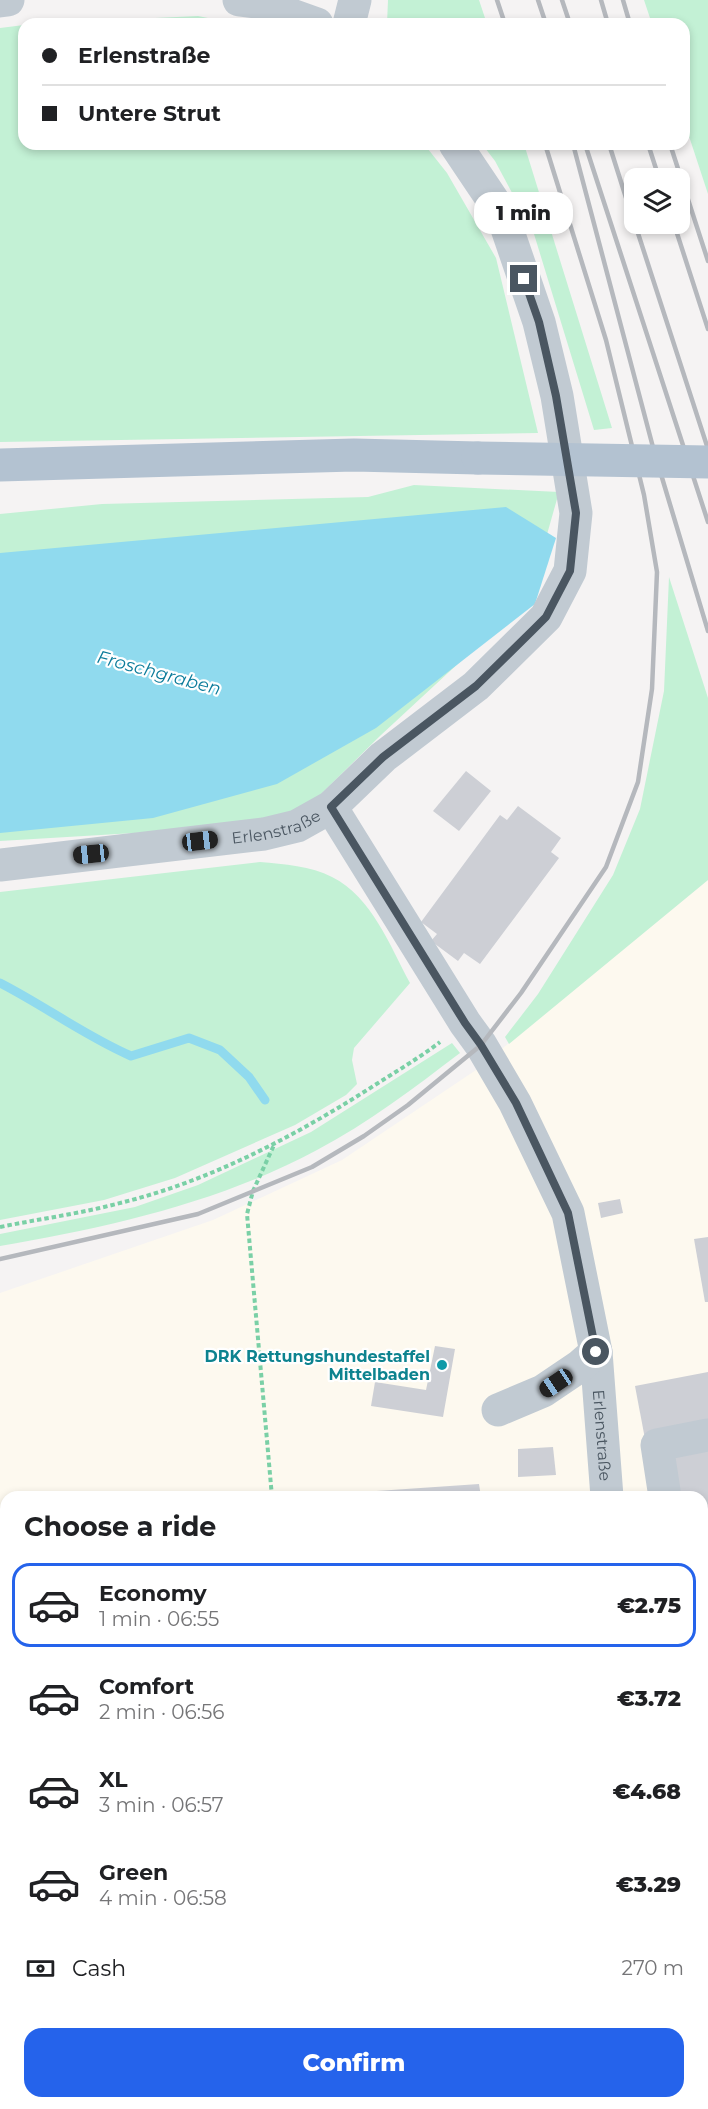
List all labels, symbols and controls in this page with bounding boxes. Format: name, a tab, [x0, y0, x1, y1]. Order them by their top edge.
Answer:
text: Erlenstraße	[78, 42, 210, 69]
text: Untere Strut	[78, 100, 221, 127]
map controls	[624, 168, 690, 234]
button: layers	[624, 168, 690, 234]
callout: 1 min	[474, 192, 574, 234]
text: 1 min	[496, 201, 551, 225]
route end	[510, 265, 537, 292]
water label: Froschgraben	[95, 646, 223, 700]
street label: Erlenstraße	[230, 806, 324, 848]
car	[181, 830, 219, 852]
car	[72, 843, 110, 865]
route start	[582, 1338, 609, 1365]
place label: DRK Rettungshundestaffel Mittelbaden	[205, 1347, 430, 1384]
marker: DRK Rettungshundestaffel Mittelbaden	[435, 1358, 449, 1372]
car	[536, 1365, 576, 1401]
street label: Erlenstraße	[589, 1389, 615, 1482]
text: Choose a ride	[24, 1510, 216, 1543]
icon: car	[27, 1578, 81, 1632]
text: Economy	[99, 1580, 207, 1607]
text: €2.75	[617, 1592, 681, 1619]
text: 1 min · 06:55	[99, 1607, 219, 1631]
icon: car	[27, 1671, 81, 1725]
text: Comfort	[99, 1673, 194, 1700]
text: €3.72	[617, 1685, 681, 1712]
text: 2 min · 06:56	[99, 1700, 224, 1724]
icon: car	[27, 1764, 81, 1818]
text: XL	[99, 1766, 128, 1793]
text: €4.68	[612, 1778, 681, 1805]
text: 3 min · 06:57	[99, 1793, 224, 1817]
icon: car	[27, 1857, 81, 1911]
text: Green	[99, 1859, 168, 1886]
text: €3.29	[616, 1871, 681, 1898]
text: 4 min · 06:58	[99, 1886, 227, 1910]
icon: cash	[24, 1952, 57, 1985]
text: Cash	[72, 1955, 126, 1982]
text: 270 m	[622, 1956, 684, 1980]
button: Confirm	[24, 2028, 684, 2097]

